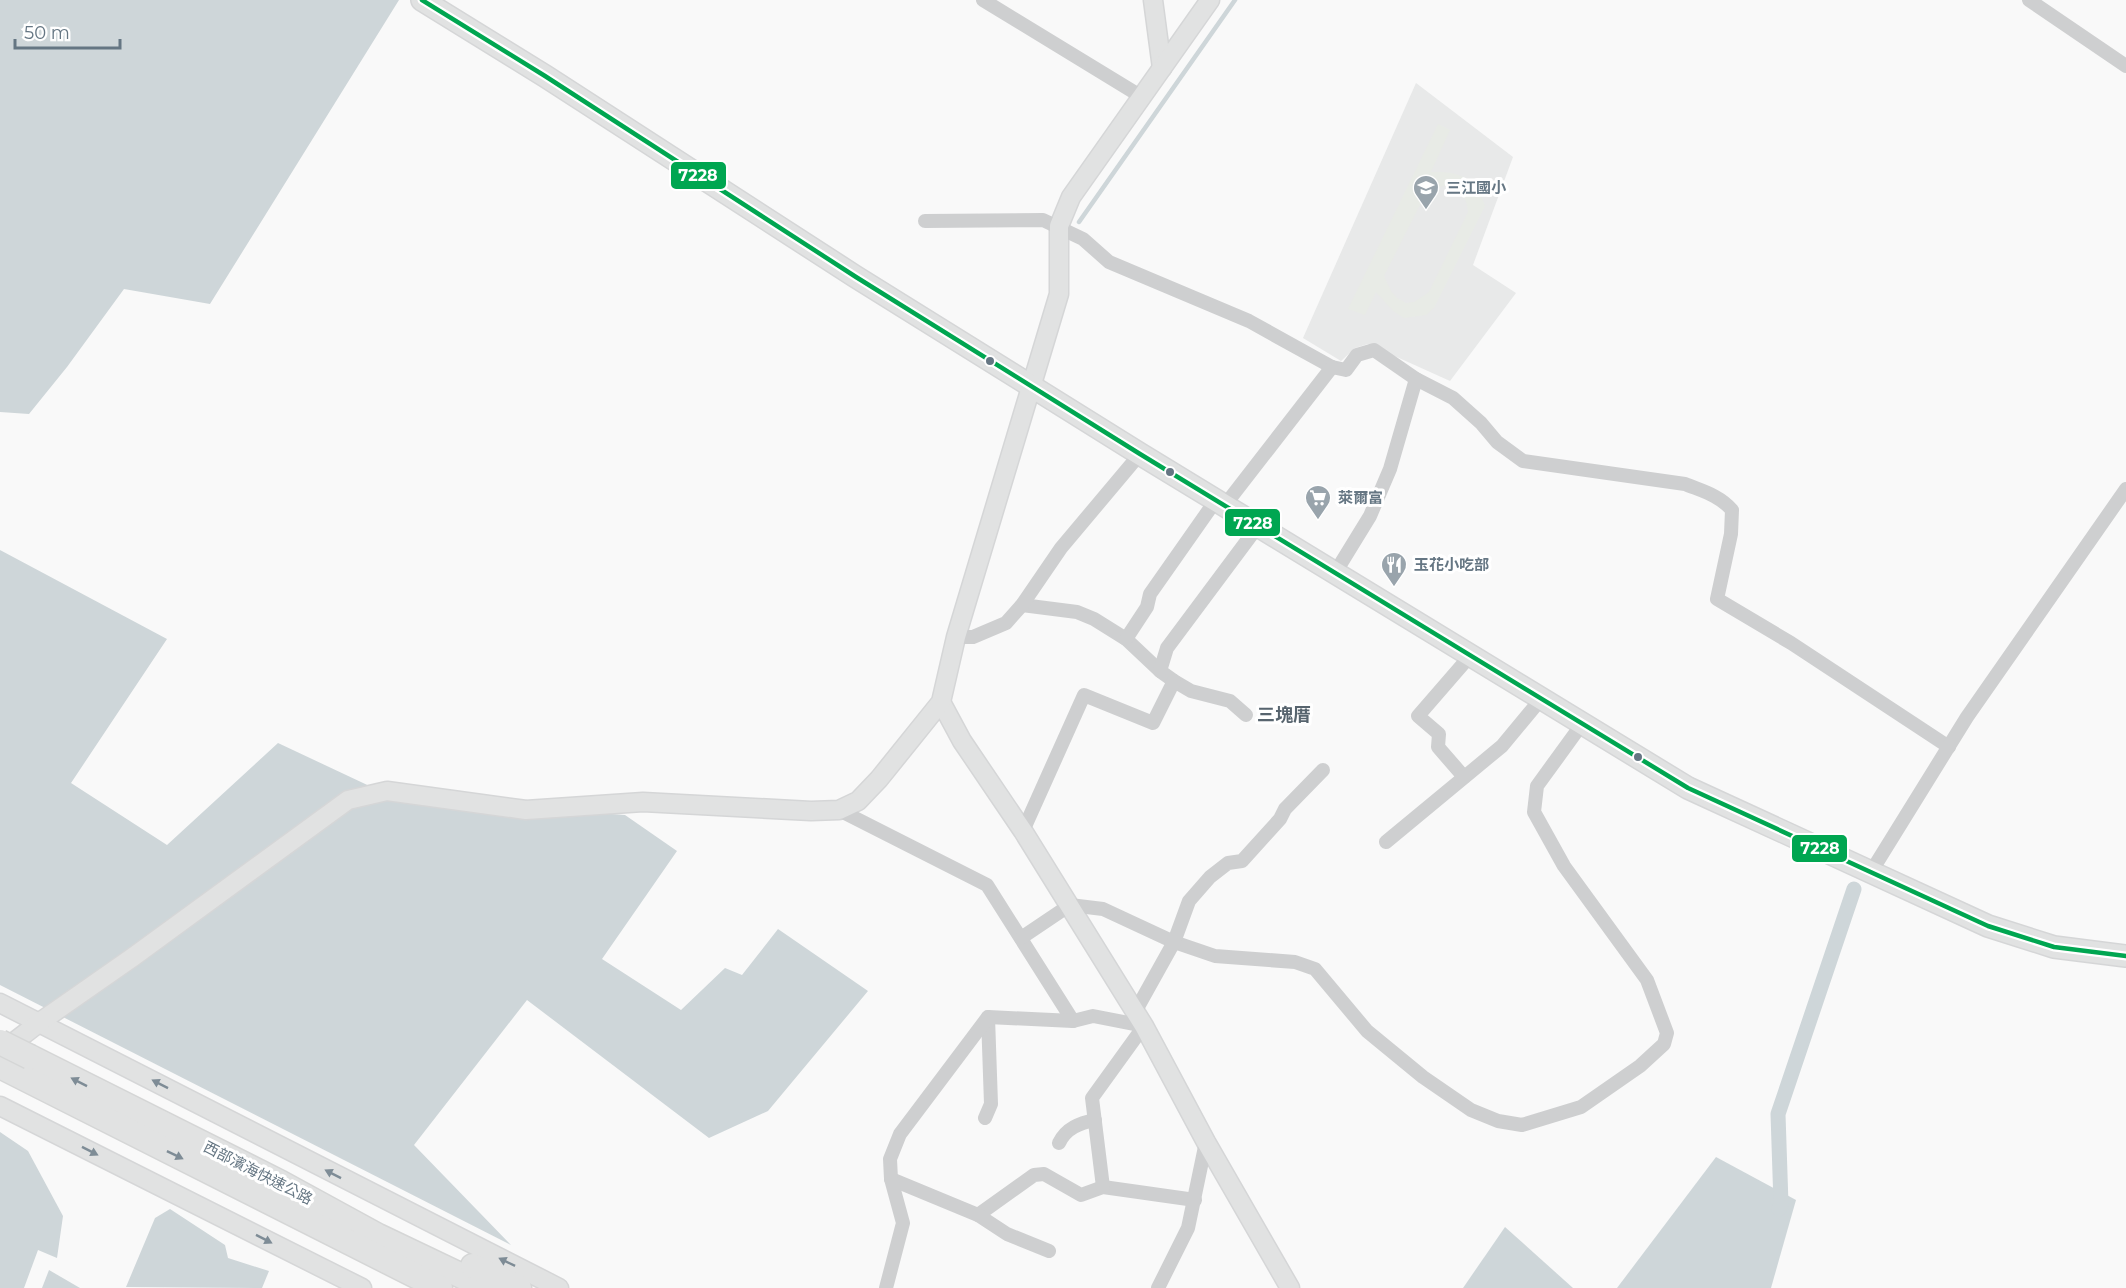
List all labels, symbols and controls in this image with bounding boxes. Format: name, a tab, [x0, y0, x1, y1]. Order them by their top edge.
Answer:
scale bar	[15, 12, 120, 50]
text: 50 m	[24, 22, 70, 44]
line badge: 7228	[670, 161, 727, 190]
text: 7228	[678, 166, 718, 185]
school or university icon: 三江國小	[1411, 173, 1441, 211]
place label: 三江國小	[1446, 178, 1507, 197]
unlabelled marker	[984, 355, 996, 367]
unlabelled marker	[1164, 466, 1176, 478]
supermarket icon: 萊爾富	[1303, 483, 1333, 521]
place label: 萊爾富	[1338, 488, 1383, 507]
line badge: 7228	[1224, 508, 1281, 537]
text: 7228	[1233, 514, 1273, 533]
restaurant icon: 玉花小吃部	[1379, 550, 1409, 588]
place label: 玉花小吃部	[1414, 555, 1489, 574]
district label: 三塊厝	[1257, 704, 1311, 726]
unlabelled marker	[1632, 751, 1644, 763]
line badge: 7228	[1791, 834, 1848, 863]
text: 7228	[1800, 839, 1840, 858]
one-way arrow	[70, 1077, 87, 1087]
one-way arrow	[151, 1079, 168, 1089]
street label: 西部濱海快速公路	[200, 1137, 316, 1208]
one-way arrow	[81, 1146, 98, 1156]
one-way arrow	[166, 1150, 183, 1159]
one-way arrow	[324, 1169, 341, 1179]
one-way arrow	[255, 1233, 273, 1243]
one-way arrow	[498, 1257, 515, 1267]

